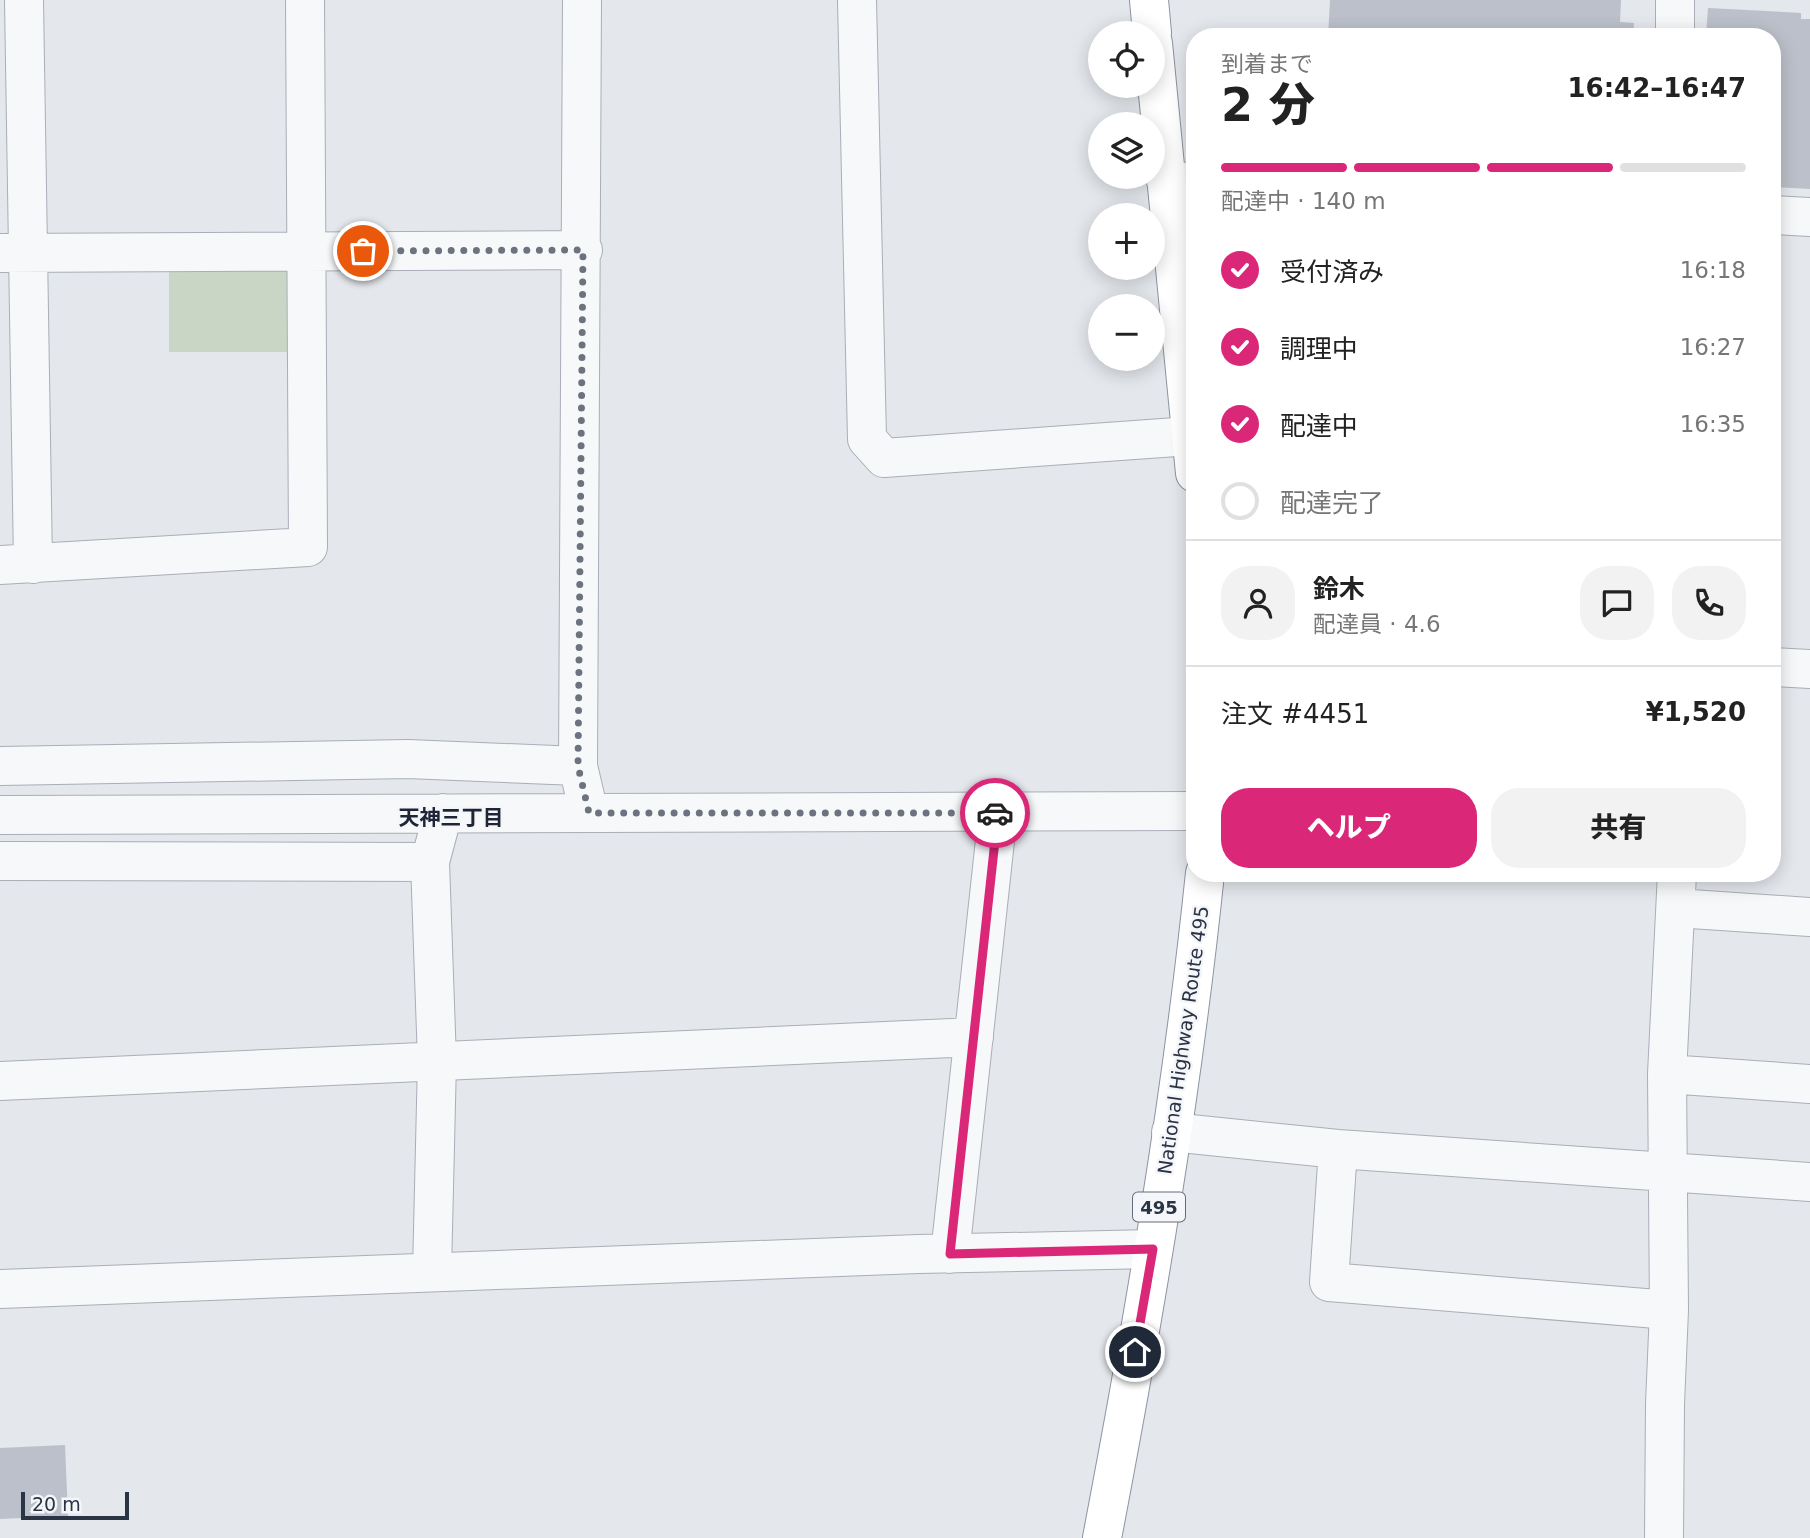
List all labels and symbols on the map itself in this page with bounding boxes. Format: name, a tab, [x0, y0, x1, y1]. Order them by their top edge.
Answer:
pin	[333, 221, 393, 281]
courier	[960, 778, 1030, 848]
district label: 天神三丁目	[399, 806, 504, 830]
street label: National Highway Route 495	[1153, 904, 1213, 1176]
road number: 495	[1133, 1192, 1185, 1222]
pin	[1105, 1322, 1165, 1382]
scale bar	[21, 1489, 130, 1521]

